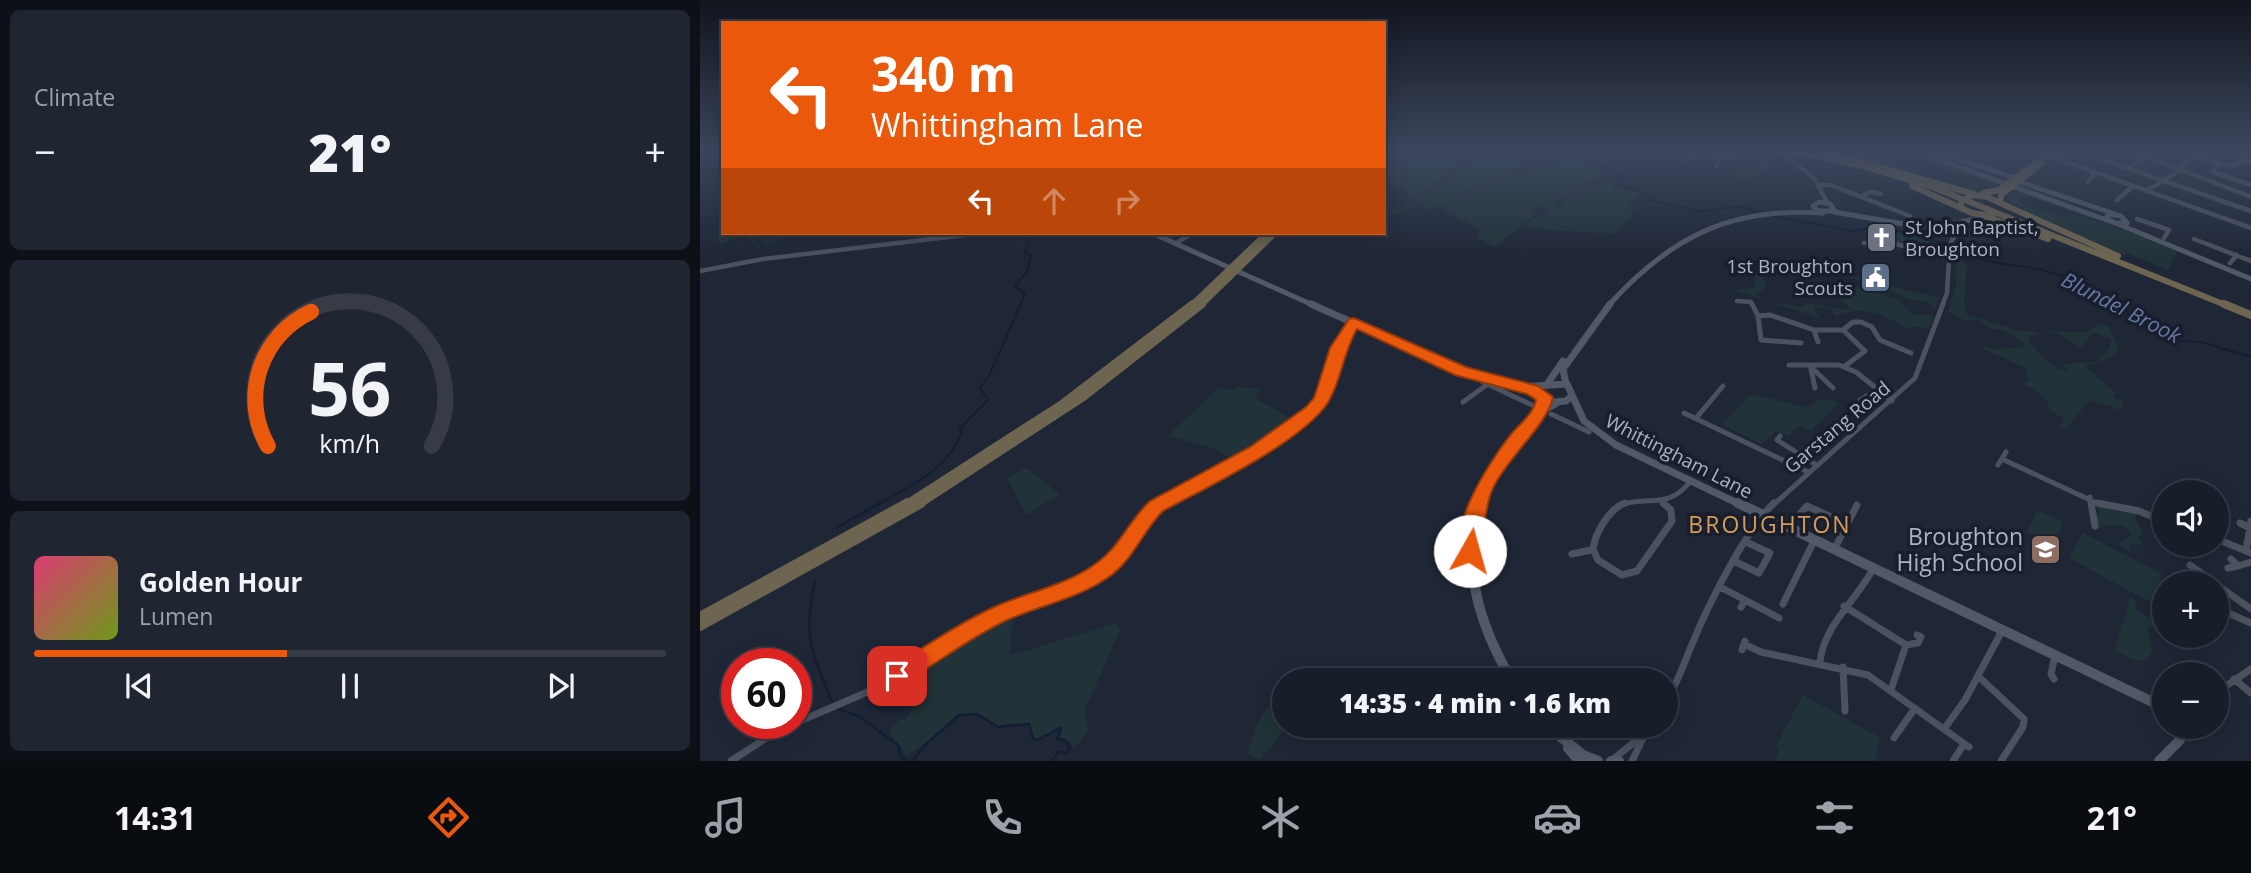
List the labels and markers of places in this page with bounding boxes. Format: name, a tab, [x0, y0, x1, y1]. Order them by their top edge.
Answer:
place label: St John Baptist, Broughton	[1905, 214, 2039, 262]
church icon: St John Baptist, Broughton	[1865, 221, 1899, 255]
place label: 1st Broughton Scouts	[1726, 253, 1853, 301]
public building icon: 1st Broughton Scouts	[1859, 260, 1893, 294]
place label: Broughton High School	[1896, 520, 2023, 578]
school or university icon: Broughton High School	[2029, 533, 2063, 567]
pin	[867, 646, 927, 706]

